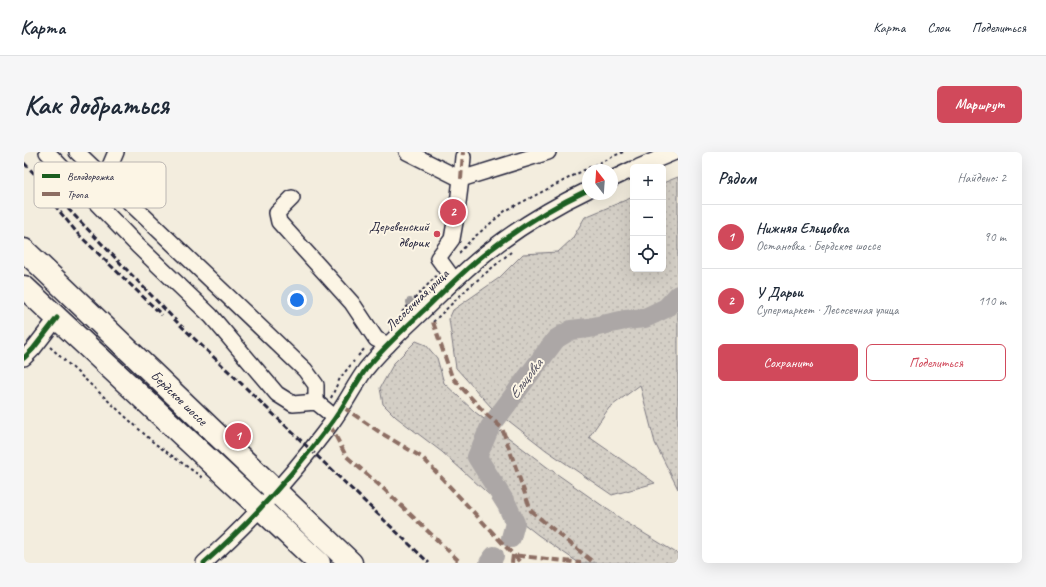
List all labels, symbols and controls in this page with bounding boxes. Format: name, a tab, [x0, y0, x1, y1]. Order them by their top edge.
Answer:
text: Карта	[20, 16, 65, 40]
text: Карта	[873, 19, 905, 36]
text: Слои	[927, 19, 950, 36]
text: Поделиться	[972, 19, 1026, 36]
button: Маршрут	[937, 86, 1022, 123]
text: Как добраться	[24, 87, 169, 122]
legend	[34, 162, 166, 208]
north arrow	[582, 164, 618, 200]
map controls	[630, 164, 666, 272]
button: +	[630, 164, 666, 200]
text: Рядом	[718, 168, 756, 189]
text: Велодорожка	[67, 169, 114, 183]
text: Найдено: 2	[958, 170, 1006, 186]
text: Тропа	[67, 187, 88, 201]
pin: 2	[440, 197, 466, 227]
button: −	[630, 200, 666, 236]
place label: Деревенский дворик	[369, 218, 431, 251]
text: Нижняя Ельцовка	[756, 219, 849, 238]
marker: Деревенский дворик	[432, 229, 442, 239]
text: 1	[728, 229, 734, 245]
text: 90 m	[984, 229, 1006, 245]
button: locate	[630, 236, 666, 272]
text: Остановка · Бердское шоссе	[756, 238, 880, 254]
street label: Лесосечная улица	[382, 265, 453, 334]
text: У Дарьи	[756, 283, 803, 302]
your location	[287, 290, 307, 310]
text: 2	[728, 293, 734, 309]
text: 110 m	[978, 293, 1006, 309]
text: Супермаркет · Лесосечная улица	[756, 302, 899, 318]
button: Сохранить	[718, 344, 858, 381]
button: Поделиться	[866, 344, 1006, 381]
water label: Ельцовка	[505, 354, 548, 403]
street label: Бердское шоссе	[147, 367, 212, 430]
pin: 1	[225, 421, 251, 451]

